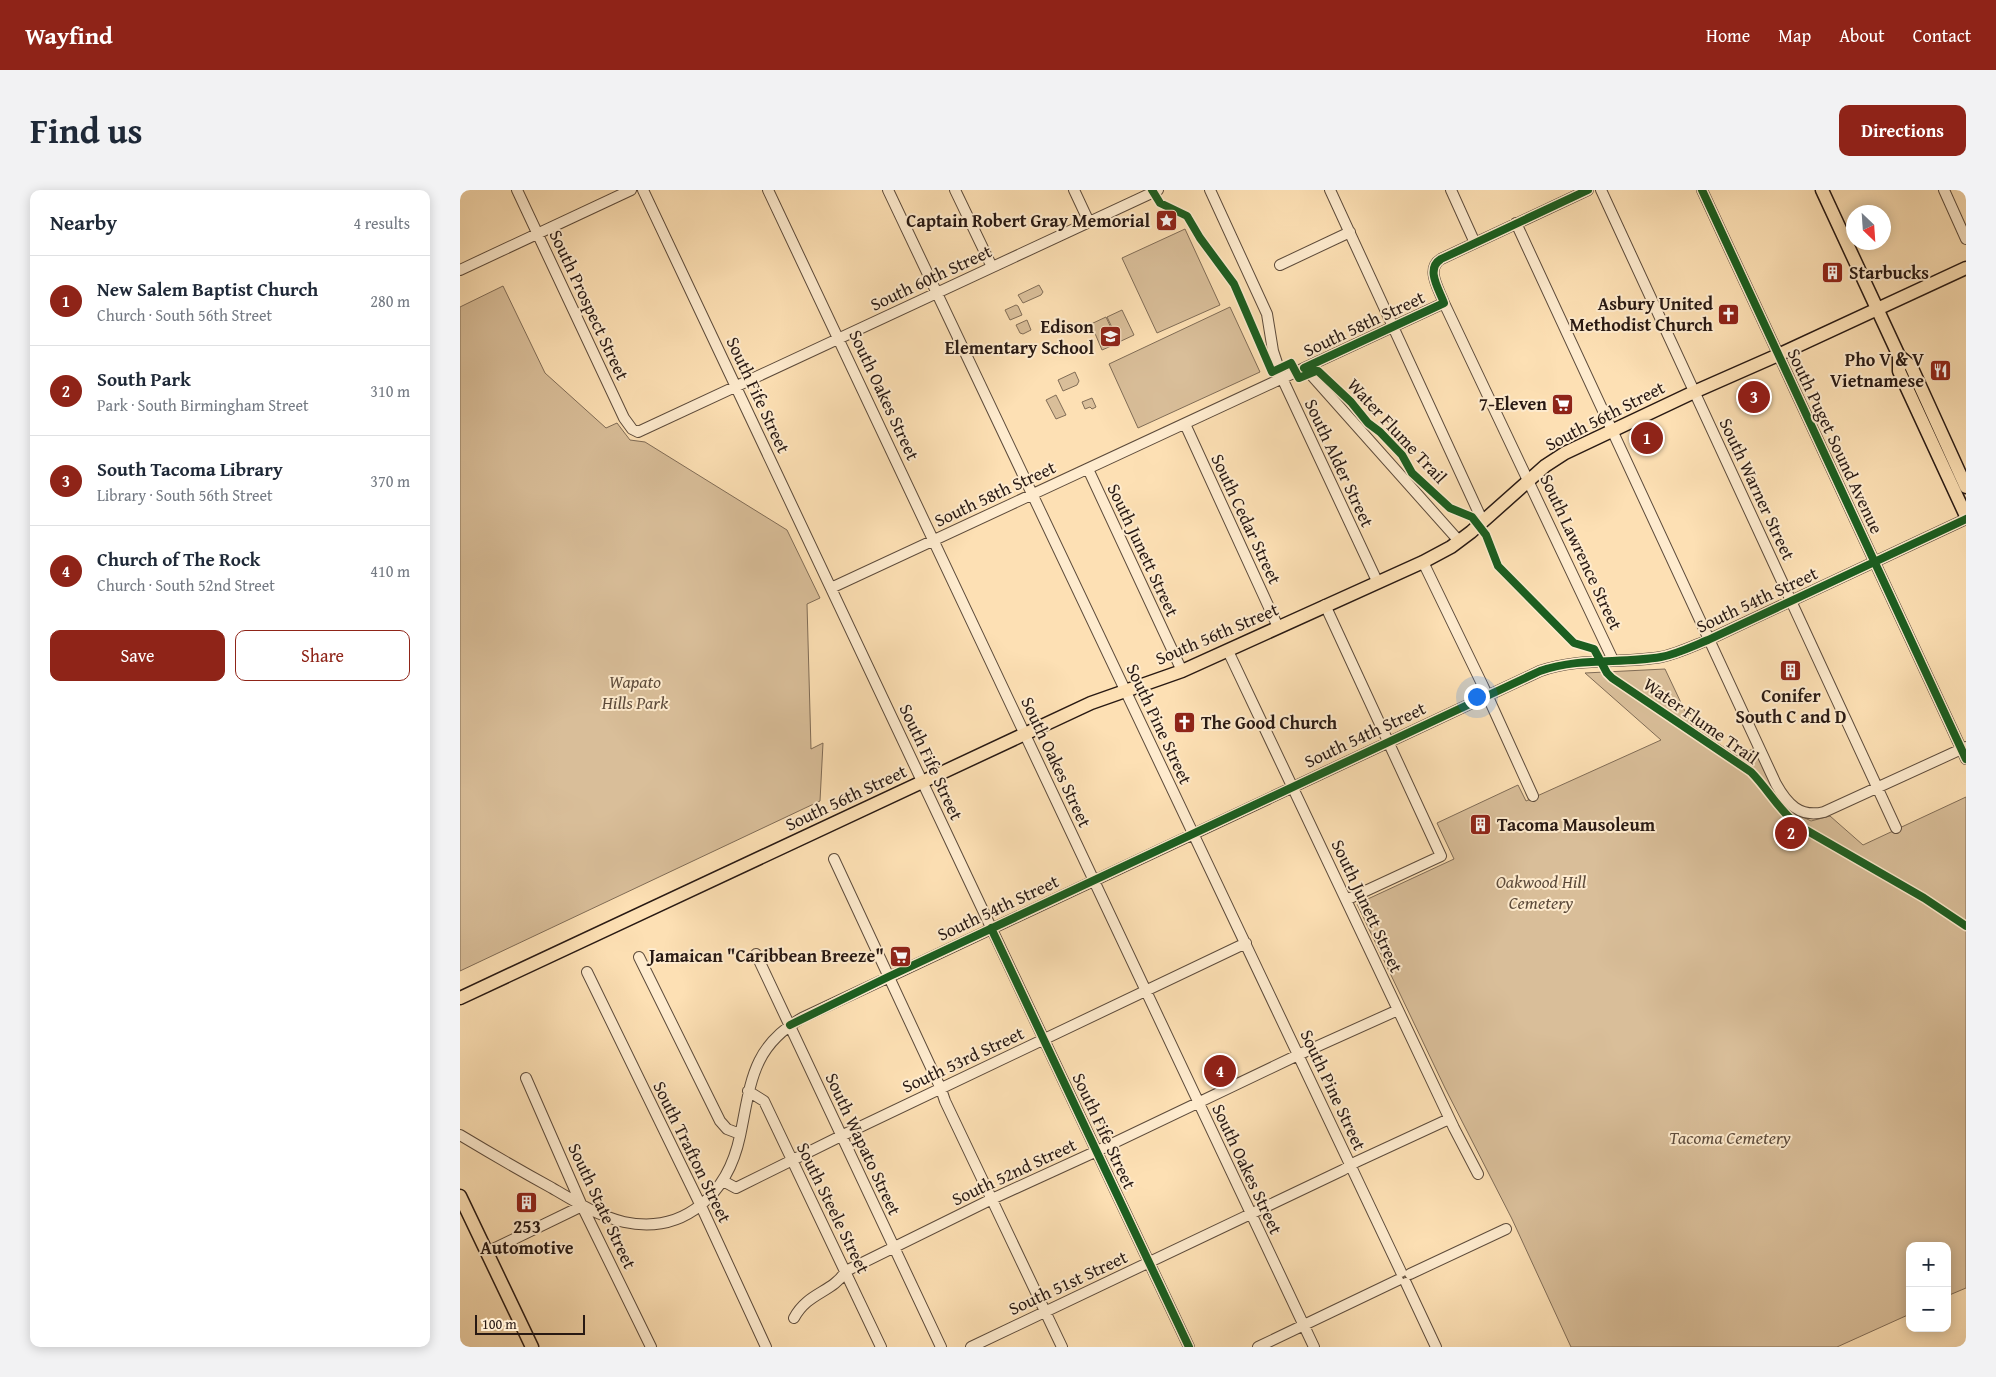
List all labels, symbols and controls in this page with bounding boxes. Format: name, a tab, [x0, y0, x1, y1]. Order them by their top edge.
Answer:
text: Wayfind	[25, 18, 113, 53]
text: Home	[1706, 22, 1750, 49]
text: Map	[1778, 22, 1811, 49]
text: About	[1839, 22, 1885, 49]
text: Contact	[1913, 22, 1971, 49]
text: Find us	[30, 105, 143, 156]
button: Directions	[1839, 105, 1966, 156]
north arrow	[1846, 205, 1891, 250]
text: Nearby	[50, 207, 117, 238]
place label: Captain Robert Gray Memorial	[906, 207, 1150, 234]
place icon: Captain Robert Gray Memorial	[1154, 209, 1178, 233]
text: 4 results	[353, 211, 410, 235]
street label: South Prospect Street	[543, 225, 636, 385]
street label: South 60th Street	[866, 237, 997, 318]
place label: Starbucks	[1849, 259, 1929, 286]
building icon: Starbucks	[1821, 261, 1845, 285]
text: New Salem Baptist Church	[97, 275, 318, 303]
street label: South 58th Street	[1299, 283, 1430, 364]
text: 1	[62, 289, 70, 313]
text: 280 m	[370, 289, 410, 313]
place label: Asbury United Methodist Church	[1569, 290, 1714, 338]
church icon: Asbury United Methodist Church	[1717, 302, 1741, 326]
text: Church · South 56th Street	[97, 303, 272, 327]
place label: Edison Elementary School	[945, 313, 1094, 361]
street label: South Oakes Street	[842, 325, 927, 465]
school or university icon: Edison Elementary School	[1098, 325, 1122, 349]
street label: South Fife Street	[720, 332, 798, 458]
street label: South Puget Sound Avenue	[1781, 344, 1890, 538]
place label: Pho V & V Vietnamese	[1830, 346, 1924, 394]
restaurant icon: Pho V & V Vietnamese	[1928, 358, 1952, 382]
text: South Park	[97, 365, 191, 393]
street label: Water Flume Trail	[1341, 372, 1454, 490]
street label: South 56th Street	[1540, 373, 1670, 457]
pin: 3	[1738, 378, 1770, 416]
text: 2	[62, 379, 70, 403]
text: 310 m	[370, 379, 410, 403]
place label: 7-Eleven	[1479, 390, 1547, 417]
supermarket icon: 7-Eleven	[1551, 392, 1575, 416]
text: Park · South Birmingham Street	[97, 393, 309, 417]
street label: South Alder Street	[1298, 394, 1381, 532]
street label: South Warner Street	[1713, 413, 1803, 565]
pin: 1	[1631, 419, 1663, 457]
street label: South Cedar Street	[1204, 449, 1289, 589]
street label: South 58th Street	[930, 453, 1061, 534]
text: South Tacoma Library	[97, 455, 283, 483]
text: 3	[62, 469, 70, 493]
text: 370 m	[370, 469, 410, 493]
street label: South Lawrence Street	[1533, 469, 1630, 635]
street label: South Junett Street	[1101, 479, 1186, 621]
text: Library · South 56th Street	[97, 483, 273, 507]
text: Church of The Rock	[97, 545, 260, 573]
text: 4	[62, 559, 70, 583]
text: 410 m	[370, 559, 410, 583]
street label: South 54th Street	[1692, 559, 1823, 640]
text: Church · South 52nd Street	[97, 573, 275, 597]
street label: South 56th Street	[1151, 595, 1283, 672]
button: Save	[50, 630, 225, 681]
button: Share	[235, 630, 410, 681]
street label: South Pine Street	[1120, 659, 1200, 789]
building icon: Conifer South C and D	[1779, 659, 1803, 683]
park label: Wapato Hills Park	[601, 668, 669, 716]
street label: Water Flume Trail	[1638, 671, 1765, 771]
place label: Conifer South C and D	[1736, 682, 1847, 730]
your location	[1464, 684, 1490, 710]
street label: South Oakes Street	[1014, 692, 1099, 832]
street label: South 54th Street	[1300, 694, 1431, 775]
street label: South Fife Street	[893, 699, 971, 825]
place label: The Good Church	[1201, 709, 1338, 736]
church icon: The Good Church	[1173, 711, 1197, 735]
street label: South 56th Street	[781, 757, 912, 838]
place label: Tacoma Mausoleum	[1497, 811, 1656, 838]
building icon: Tacoma Mausoleum	[1469, 813, 1493, 837]
pin: 2	[1775, 814, 1807, 852]
street label: South Junett Street	[1325, 835, 1410, 977]
street label: South 54th Street	[933, 867, 1064, 948]
park label: Oakwood Hill Cemetery	[1496, 868, 1587, 916]
place label: Jamaican "Caribbean Breeze"	[646, 942, 884, 969]
supermarket icon: Jamaican "Caribbean Breeze"	[888, 944, 912, 968]
street label: South 53rd Street	[897, 1019, 1029, 1100]
street label: South Pine Street	[1294, 1025, 1374, 1155]
pin: 4	[1204, 1052, 1236, 1090]
street label: South Wapato Street	[819, 1068, 909, 1220]
street label: South Fife Street	[1066, 1068, 1144, 1194]
street label: South Trafton Street	[646, 1076, 739, 1228]
street label: South Oakes Street	[1205, 1099, 1290, 1239]
park label: Tacoma Cemetery	[1669, 1124, 1792, 1151]
street label: South 52nd Street	[947, 1131, 1081, 1212]
street label: South State Street	[561, 1138, 644, 1274]
street label: South Steele Street	[790, 1138, 877, 1279]
building icon: 253 Automotive	[515, 1190, 539, 1214]
place label: 253 Automotive	[480, 1213, 574, 1261]
map controls	[1906, 1242, 1951, 1332]
button: +	[1906, 1242, 1951, 1287]
street label: South 51st Street	[1004, 1243, 1132, 1322]
button: −	[1906, 1287, 1951, 1332]
scale bar	[475, 1312, 585, 1335]
text: 100 m	[482, 1314, 517, 1334]

